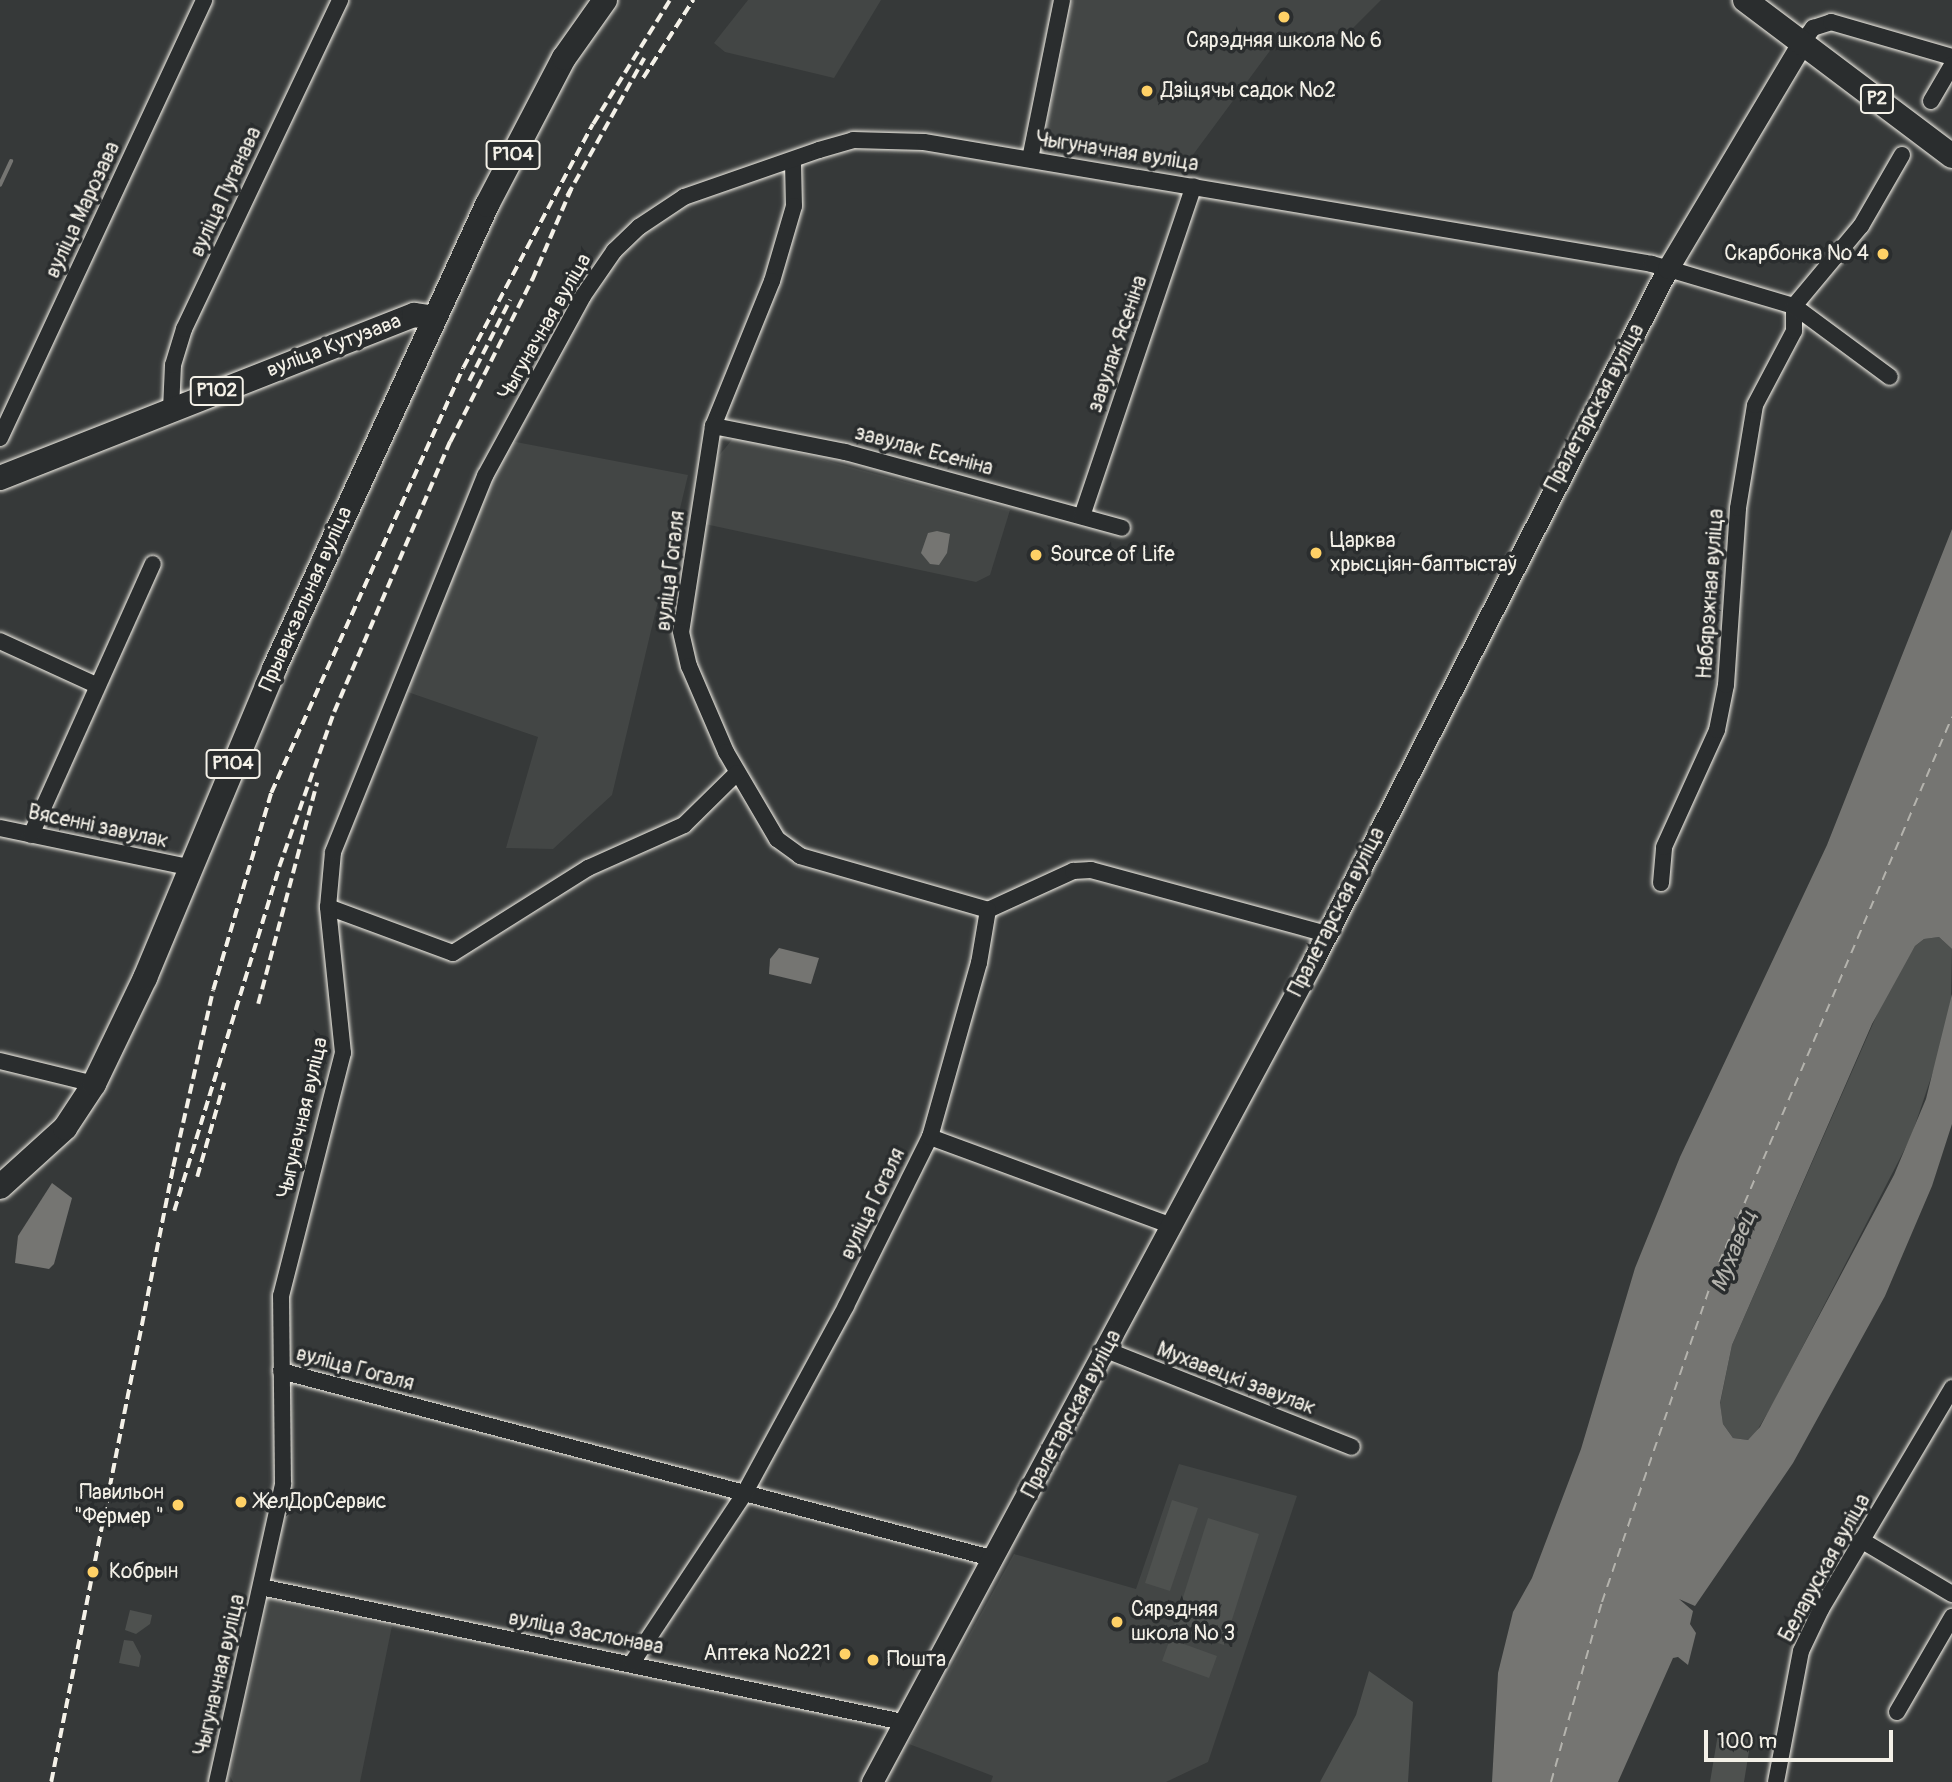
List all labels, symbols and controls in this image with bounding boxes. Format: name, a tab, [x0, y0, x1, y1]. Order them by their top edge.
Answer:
marker: Сярэдняя школа № 6	[1276, 9, 1292, 25]
place label: Сярэдняя школа № 6	[1186, 28, 1382, 54]
place label: Дзіцячы садок №2	[1161, 78, 1336, 104]
marker: Дзіцячы садок №2	[1139, 83, 1155, 99]
road number: Р2	[1860, 83, 1895, 114]
street label: вуліца Пуганава	[185, 123, 267, 261]
street label: Чыгуначная вуліца	[1034, 127, 1200, 177]
street label: вуліца Марозава	[40, 138, 126, 282]
road number: Р104	[485, 140, 541, 170]
place label: Скарбонка № 4	[1724, 241, 1869, 267]
marker: Скарбонка № 4	[1875, 246, 1891, 262]
street label: Чыгуначная вуліца	[493, 249, 597, 405]
street label: завулак Ясеніна	[1083, 272, 1153, 416]
street label: вуліца Кутузава	[263, 309, 405, 383]
street label: Пралетарская вуліца	[1540, 320, 1650, 496]
road number: Р102	[189, 376, 245, 406]
street label: завулак Есеніна	[852, 420, 996, 482]
street label: Прывакзальная вуліца	[254, 503, 358, 695]
street label: Набярэжная вуліца	[1692, 508, 1730, 680]
street label: вуліца Гогаля	[651, 510, 691, 632]
place label: Царква хрысціян-баптыстаў	[1330, 528, 1517, 578]
place label: Source of Life	[1050, 542, 1175, 568]
marker: Царква хрысціян-баптыстаў	[1308, 545, 1324, 561]
marker: Source of Life	[1028, 547, 1044, 563]
road number: Р104	[205, 748, 261, 779]
street label: Вясенні завулак	[26, 800, 170, 854]
street label: Пралетарская вуліца	[1283, 823, 1391, 1001]
street label: Чыгуначная вуліца	[272, 1035, 334, 1201]
street label: вуліца Гогаля	[835, 1144, 911, 1264]
water label: Мухавец	[1705, 1206, 1763, 1296]
street label: Пралетарская вуліца	[1017, 1326, 1127, 1502]
street label: Мухавецкі завулак	[1153, 1337, 1319, 1421]
street label: вуліца Гогаля	[293, 1341, 417, 1397]
place label: Павильон "Фермер "	[74, 1480, 164, 1530]
place label: ЖелДорСервис	[255, 1489, 386, 1515]
street label: Беларуская вуліца	[1774, 1490, 1876, 1646]
marker: ЖелДорСервис	[233, 1494, 249, 1510]
marker: Павильон "Фермер "	[170, 1497, 186, 1513]
place label: Кобрын	[109, 1559, 178, 1585]
marker: Кобрын	[83, 1562, 103, 1582]
street label: Чыгуначная вуліца	[189, 1592, 251, 1758]
place label: Сярэдняя школа № 3	[1131, 1597, 1235, 1647]
street label: вуліца Заслонава	[506, 1606, 666, 1660]
marker: Сярэдняя школа № 3	[1109, 1614, 1125, 1630]
place label: Аптека №221	[703, 1641, 831, 1667]
marker: Аптека №221	[837, 1646, 853, 1662]
place label: Пошта	[887, 1647, 946, 1673]
marker: Пошта	[865, 1652, 881, 1668]
scale bar	[1707, 1716, 1896, 1760]
text: 100 m	[1717, 1728, 1777, 1755]

